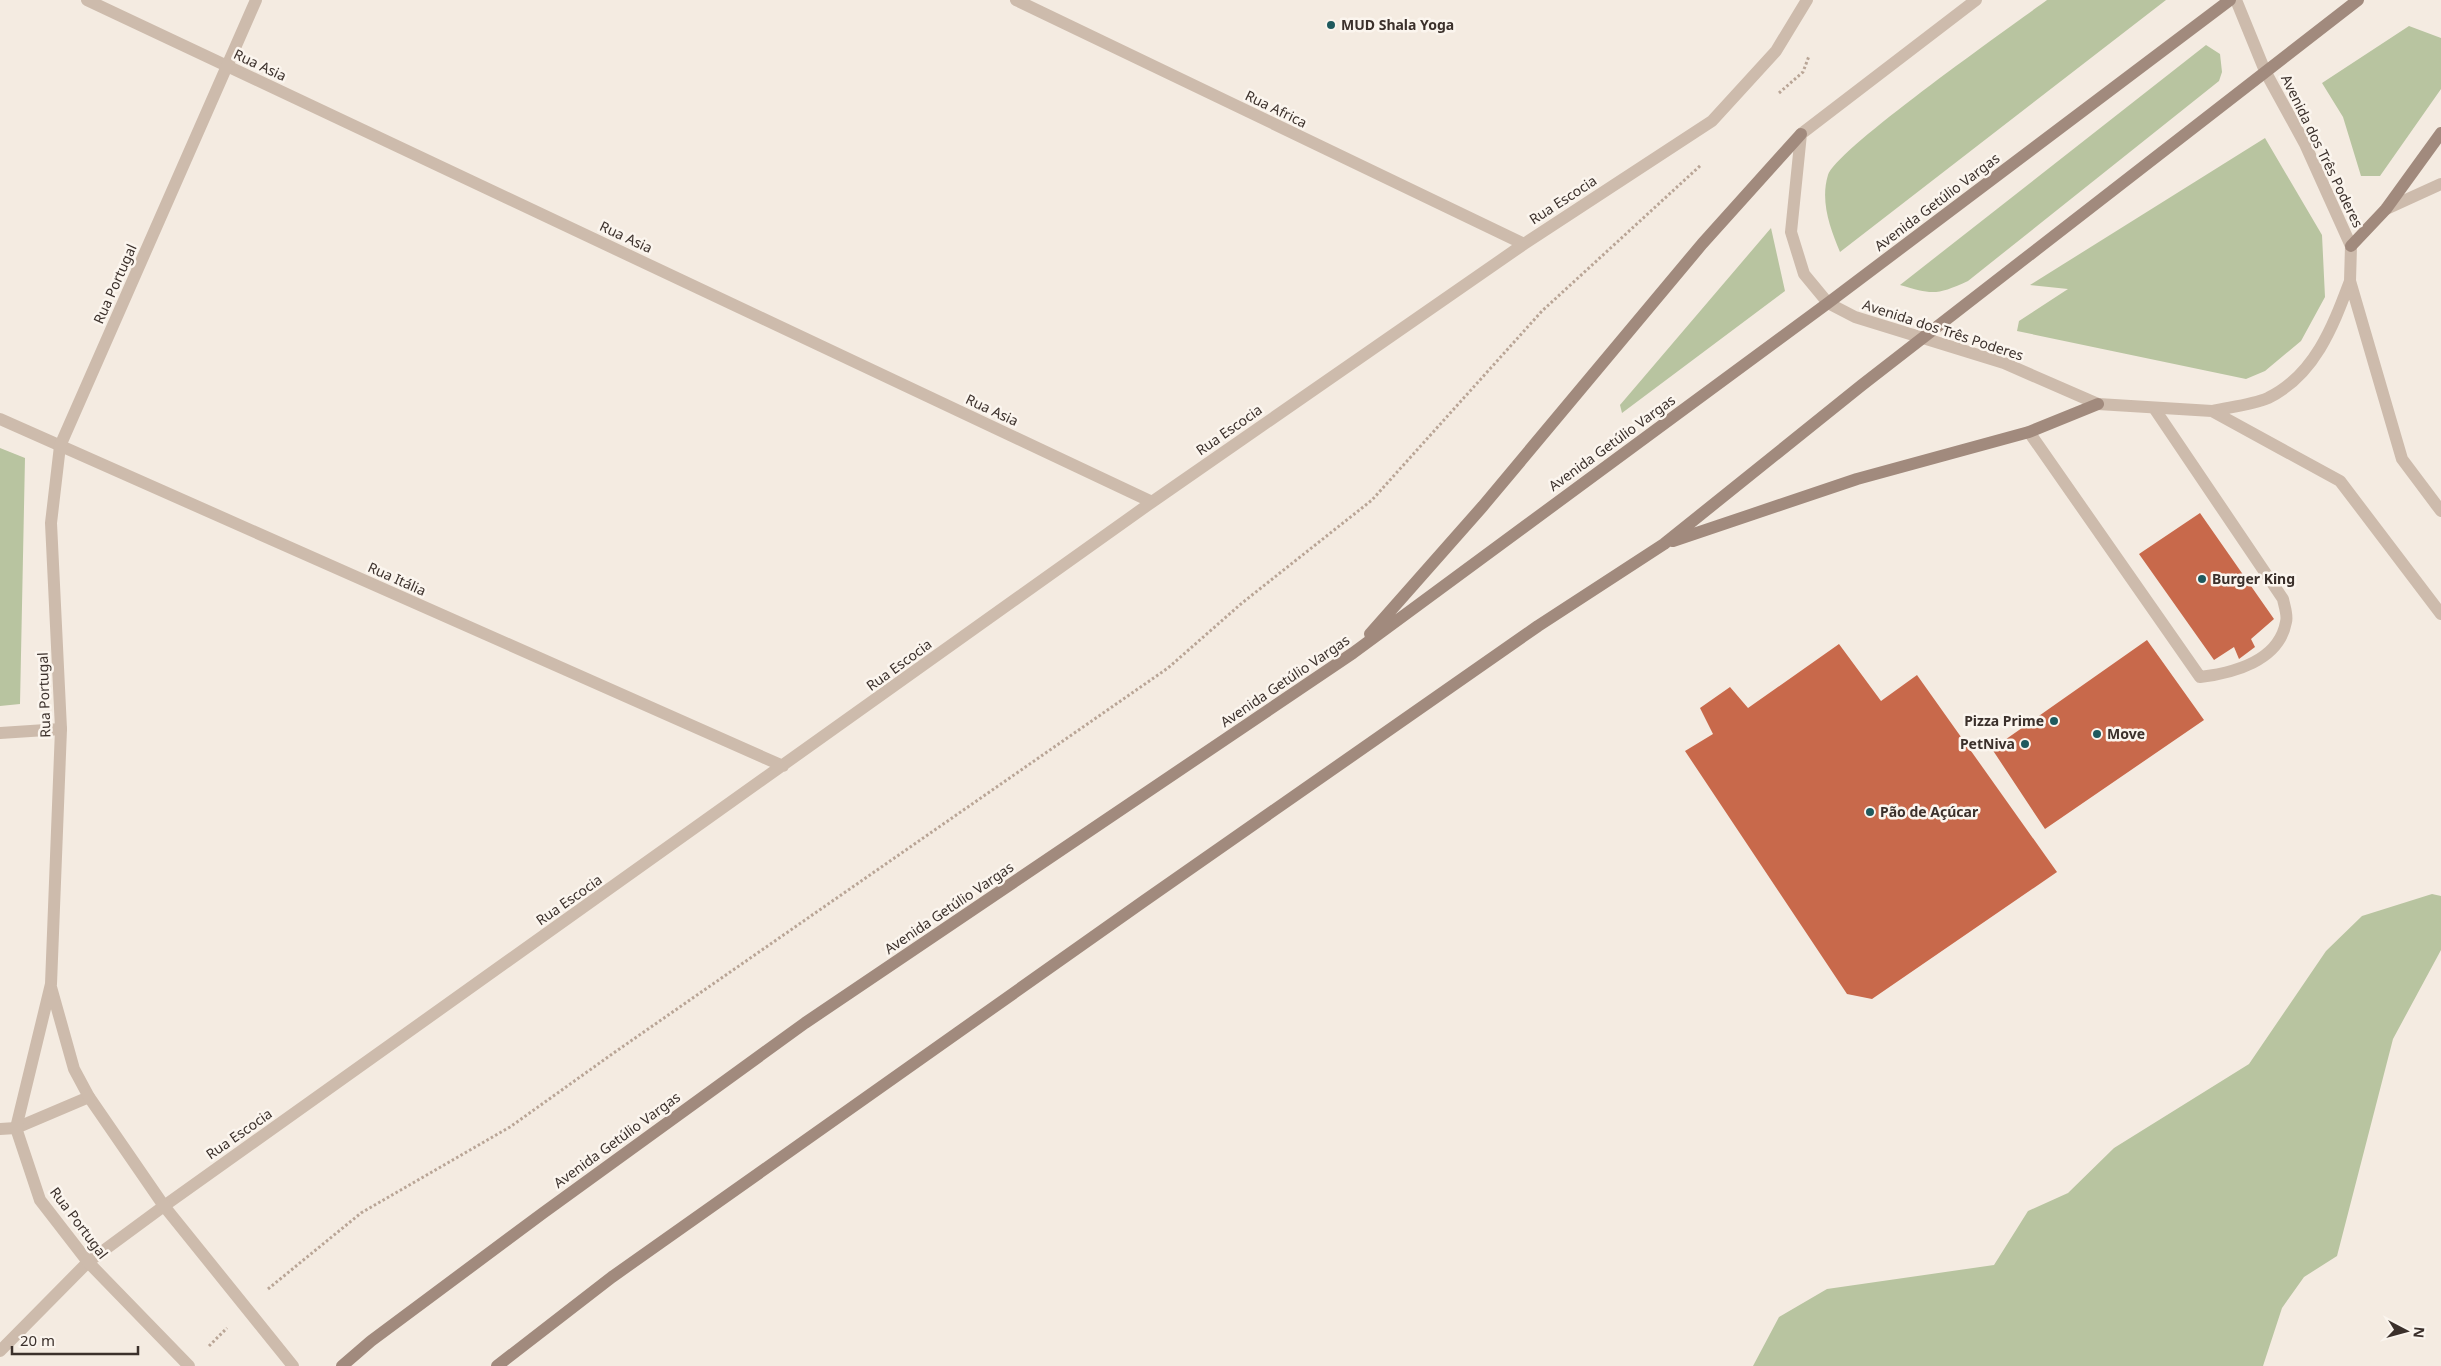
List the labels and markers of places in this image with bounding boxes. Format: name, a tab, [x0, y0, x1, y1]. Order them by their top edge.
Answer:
place label: MUD Shala Yoga	[1341, 15, 1454, 34]
marker: MUD Shala Yoga	[1325, 19, 1337, 31]
place label: Burger King	[2212, 569, 2295, 588]
marker: Burger King	[2196, 573, 2208, 585]
place label: Pizza Prime	[1964, 711, 2044, 730]
marker: Pizza Prime	[2048, 715, 2060, 727]
place label: Move	[2107, 724, 2145, 743]
marker: Move	[2091, 728, 2103, 740]
place label: PetNiva	[1960, 734, 2015, 753]
marker: PetNiva	[2019, 738, 2031, 750]
place label: Pão de Açúcar	[1880, 802, 1979, 821]
marker: Pão de Açúcar	[1864, 806, 1876, 818]

